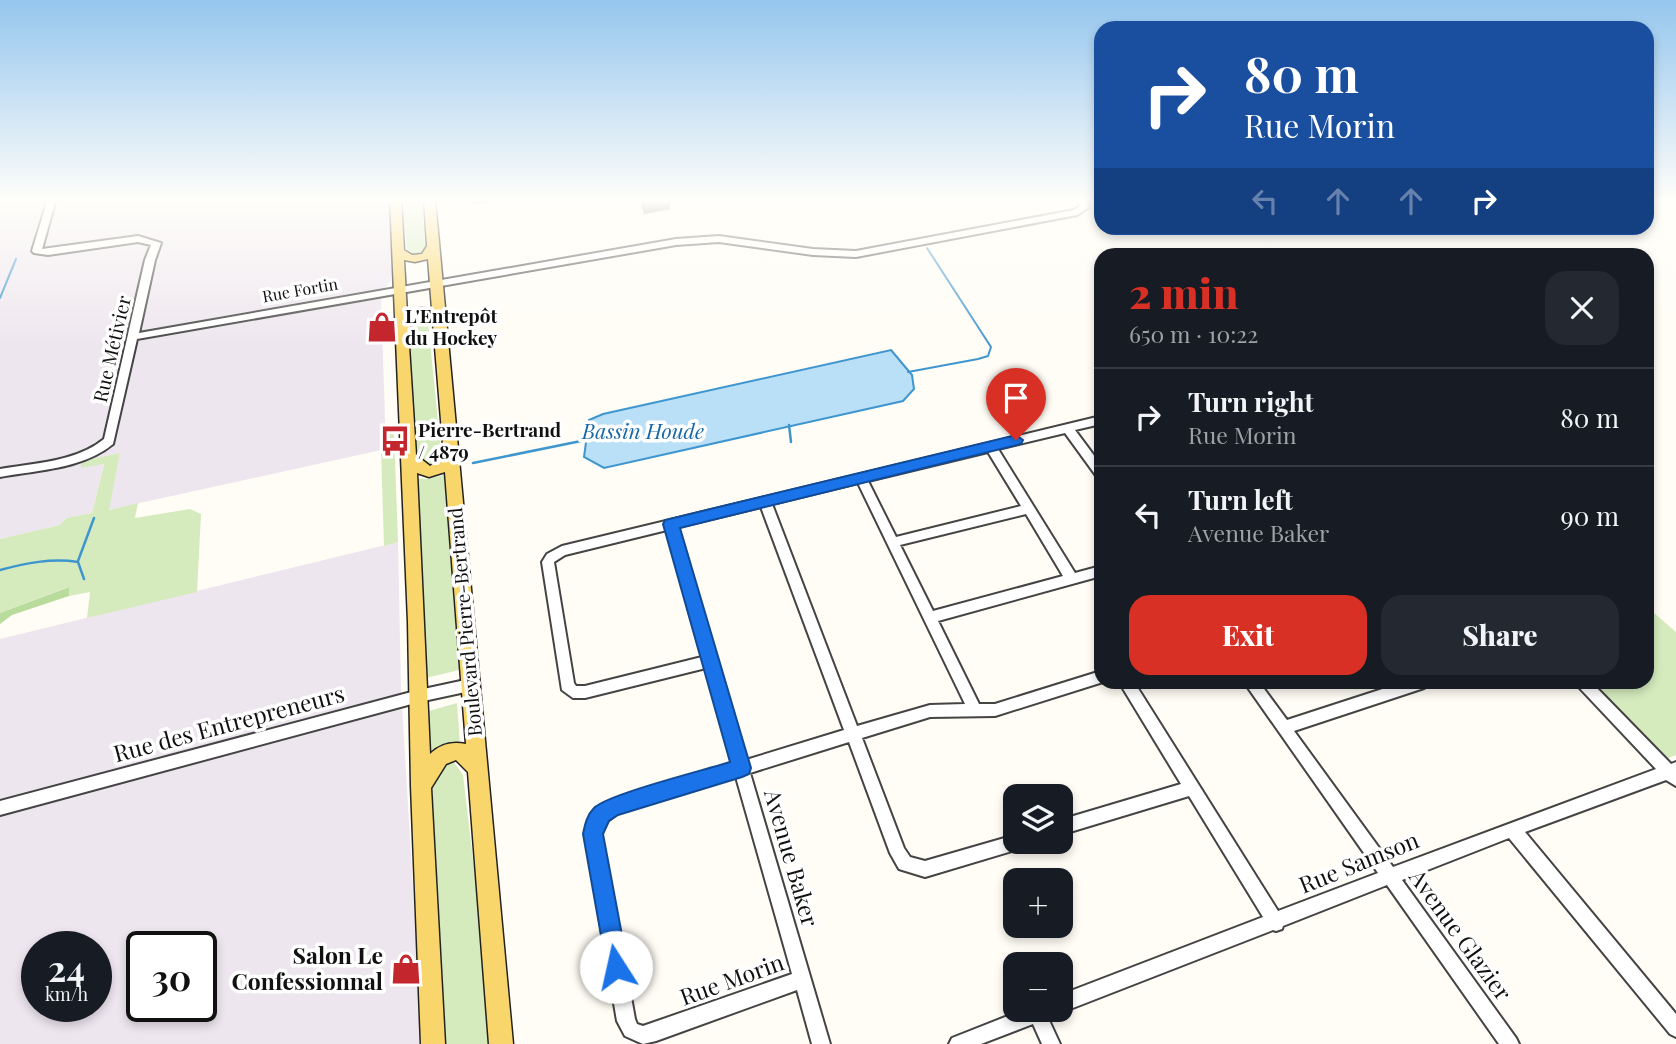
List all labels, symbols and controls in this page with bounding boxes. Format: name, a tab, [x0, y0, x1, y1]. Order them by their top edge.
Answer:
text: 80 m	[1244, 40, 1359, 105]
icon: right	[1129, 49, 1220, 140]
text: Rue Morin	[1244, 103, 1395, 146]
icon: left	[1246, 182, 1284, 220]
icon: ahead	[1319, 182, 1357, 220]
icon: ahead	[1392, 182, 1430, 220]
icon: right	[1465, 182, 1503, 220]
text: 2 min	[1129, 264, 1238, 320]
button: close	[1545, 271, 1619, 345]
street label: Rue Fortin	[261, 272, 340, 306]
street label: Rue Métivier	[86, 292, 136, 405]
place label: L'Entrepôt du Hockey	[405, 302, 497, 350]
shop icon: L'Entrepôt du Hockey	[365, 310, 399, 344]
text: 650 m · 10:22	[1129, 318, 1258, 349]
pin	[986, 368, 1046, 440]
icon: arrive	[997, 379, 1035, 417]
text: Turn right	[1188, 384, 1314, 419]
icon: right	[1129, 398, 1167, 436]
text: 80 m	[1560, 400, 1619, 435]
place label: Pierre-Bertrand / 4879	[418, 416, 562, 464]
water label: Bassin Houde	[581, 416, 704, 444]
text: Rue Morin	[1188, 419, 1297, 450]
bus stop icon: Pierre-Bertrand / 4879	[378, 424, 412, 458]
text: Turn left	[1188, 482, 1293, 517]
icon: left	[1129, 496, 1167, 534]
text: 90 m	[1561, 498, 1619, 533]
street label: Boulevard Pierre-Bertrand	[441, 507, 487, 737]
text: Avenue Baker	[1188, 517, 1329, 548]
button: Exit	[1129, 595, 1367, 675]
button: Share	[1381, 595, 1619, 675]
street label: Rue des Entrepreneurs	[110, 677, 348, 768]
street label: Avenue Baker	[758, 784, 827, 930]
map controls	[1003, 784, 1073, 1022]
button: layers	[1003, 784, 1073, 854]
street label: Rue Samson	[1294, 823, 1423, 900]
street label: Avenue Glazier	[1402, 861, 1519, 1006]
button: +	[1003, 868, 1073, 938]
position arrow	[579, 930, 653, 1004]
speed limit sign: 30	[126, 931, 217, 1022]
place label: Salon Le Confessionnal	[232, 939, 383, 996]
text: 24	[48, 944, 85, 991]
street label: Rue Morin	[675, 945, 788, 1012]
shop icon: Salon Le Confessionnal	[389, 952, 423, 986]
button: −	[1003, 952, 1073, 1022]
text: km/h	[45, 982, 88, 1006]

